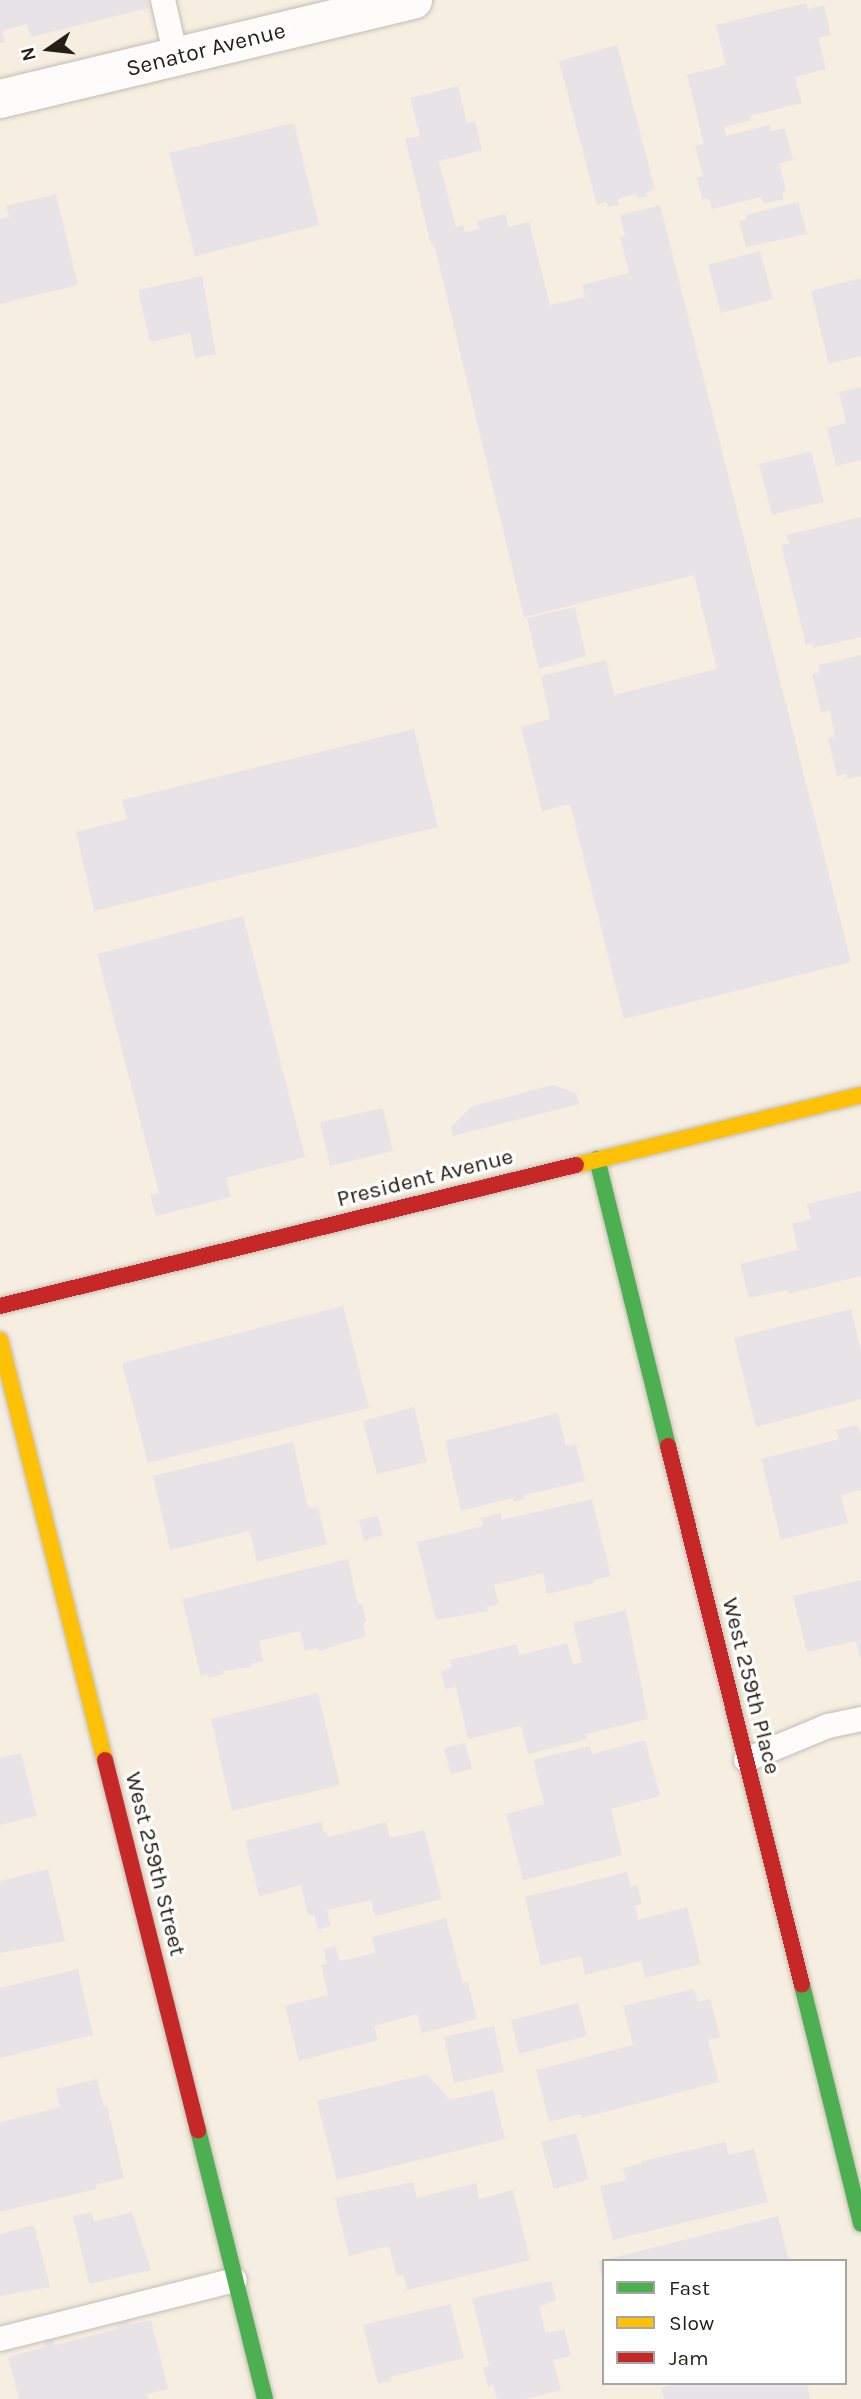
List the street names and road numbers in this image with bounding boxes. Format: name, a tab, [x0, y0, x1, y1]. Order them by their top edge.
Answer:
street label: Senator Avenue	[124, 17, 288, 83]
street label: President Avenue	[334, 1143, 516, 1213]
street label: West 259th Place	[716, 1595, 786, 1777]
street label: West 259th Street	[119, 1769, 191, 1959]

